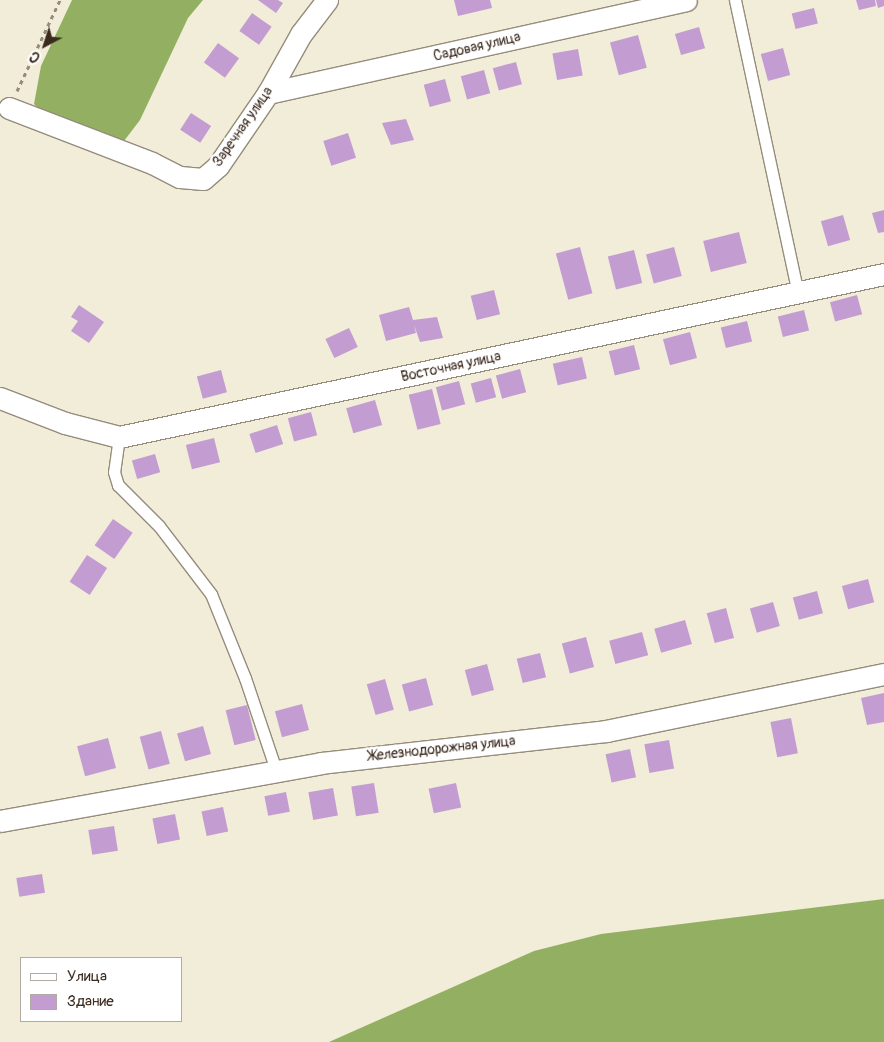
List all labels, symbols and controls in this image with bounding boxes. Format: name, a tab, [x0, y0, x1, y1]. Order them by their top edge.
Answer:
north arrow	[20, 20, 70, 70]
street label: Садовая улица	[432, 29, 522, 65]
text: С	[26, 48, 44, 66]
street label: Заречная улица	[209, 84, 277, 170]
street label: Восточная улица	[399, 348, 503, 386]
street label: Железнодорожная улица	[368, 733, 516, 765]
legend	[20, 957, 182, 1022]
text: Улица	[67, 967, 107, 986]
text: Здание	[67, 992, 114, 1011]

